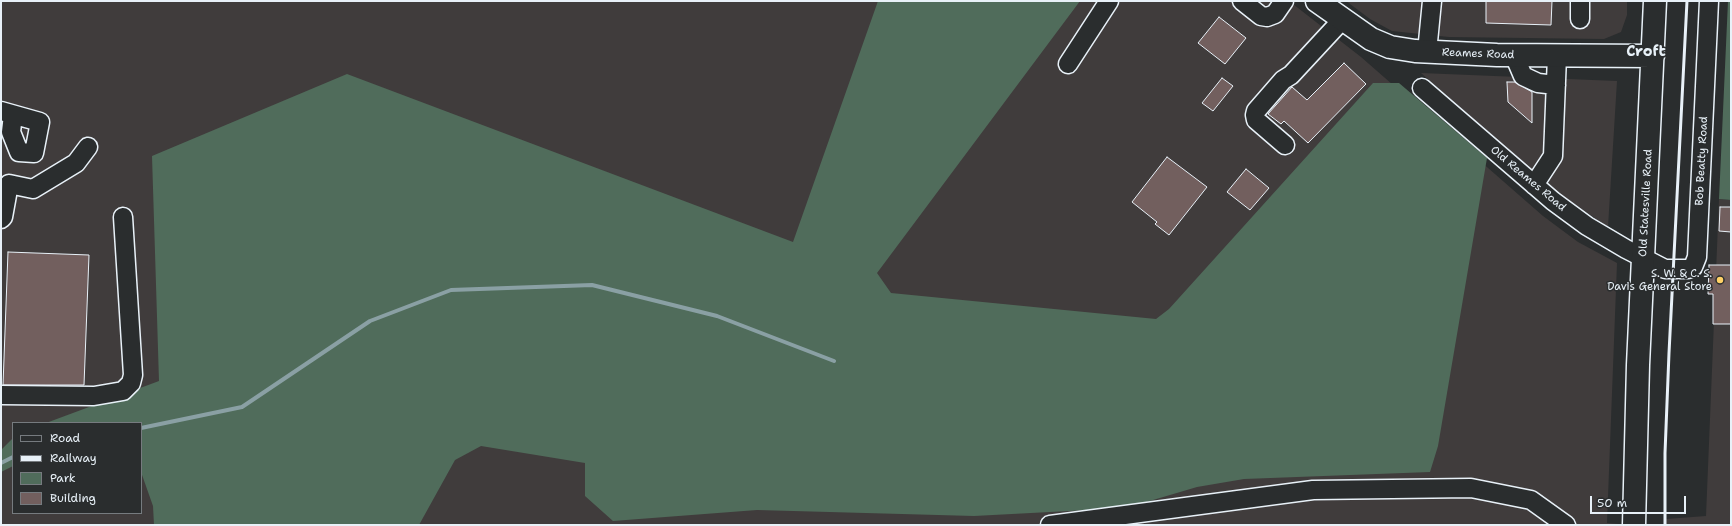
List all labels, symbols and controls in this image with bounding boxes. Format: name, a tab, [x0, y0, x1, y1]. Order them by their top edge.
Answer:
district label: Croft	[1626, 43, 1666, 61]
street label: Reames Road	[1442, 46, 1514, 62]
street label: Bob Beatty Road	[1693, 116, 1711, 206]
street label: Old Reames Road	[1488, 144, 1568, 214]
street label: Old Statesville Road	[1637, 149, 1655, 257]
place label: S. W. & C. S. Davis General Store	[1607, 267, 1712, 293]
marker: S. W. & C. S. Davis General Store	[1715, 275, 1725, 285]
legend	[12, 422, 142, 514]
text: Road	[50, 430, 80, 446]
text: Railway	[50, 450, 97, 466]
text: Park	[50, 470, 76, 486]
scale bar	[1592, 488, 1688, 514]
text: Building	[50, 490, 96, 506]
text: 50 m	[1597, 495, 1627, 511]

